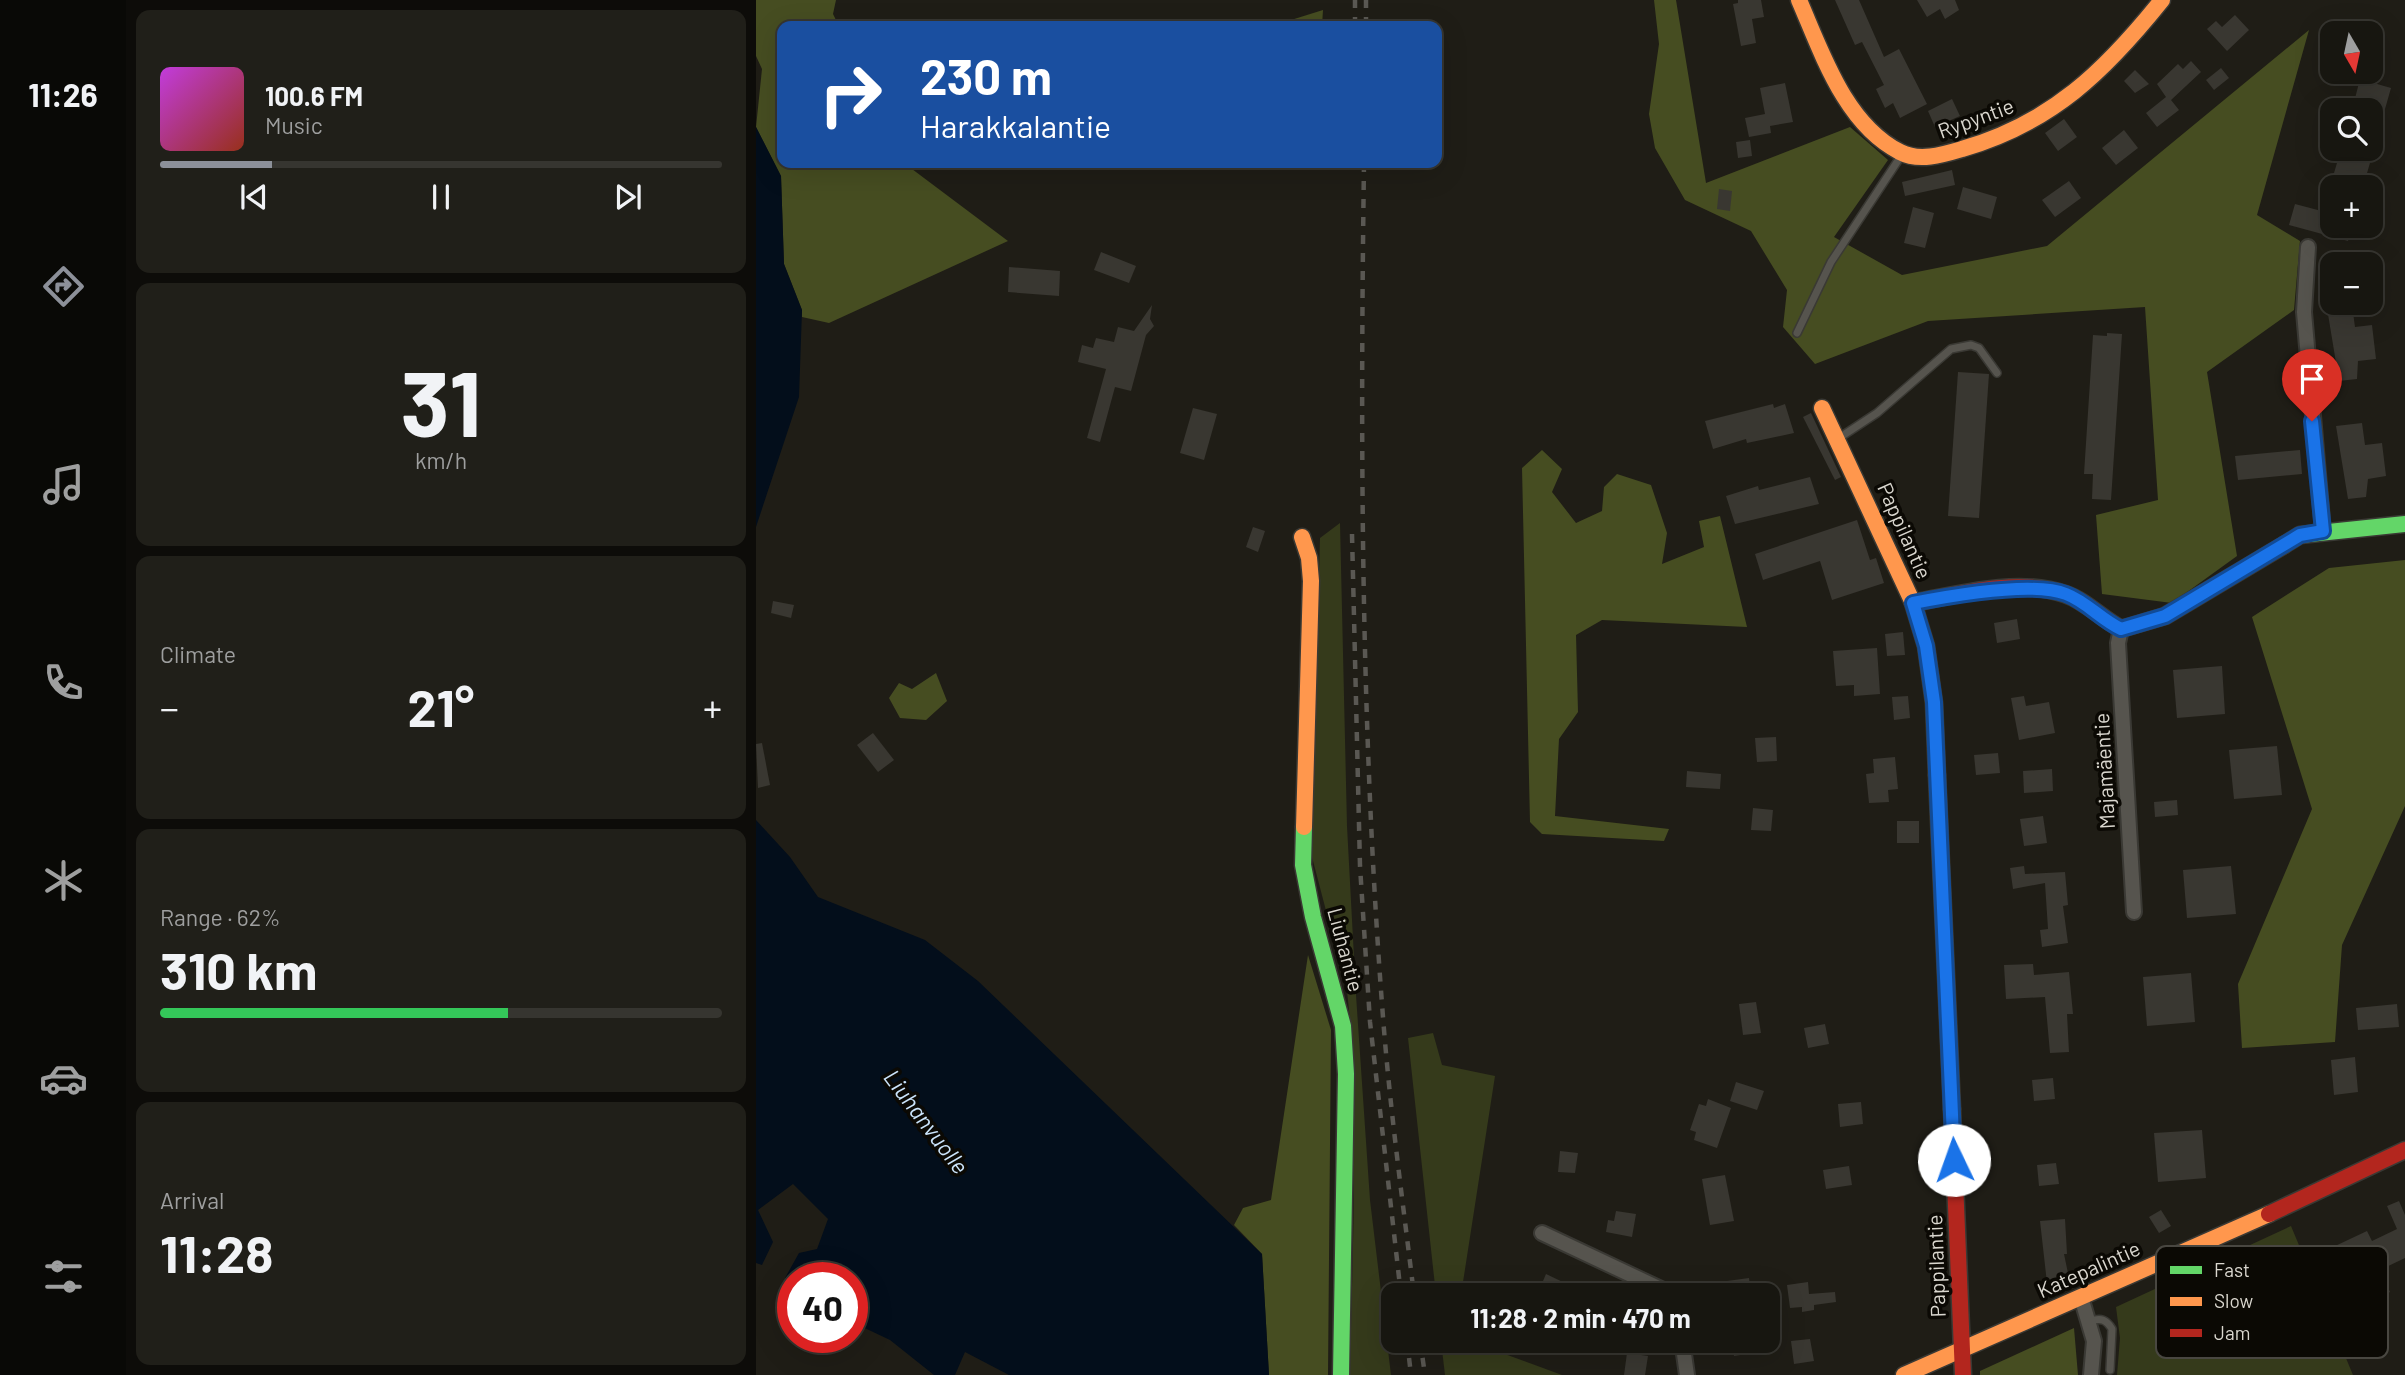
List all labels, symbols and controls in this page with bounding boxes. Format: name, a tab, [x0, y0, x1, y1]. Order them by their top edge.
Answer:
north arrow	[2320, 21, 2384, 84]
map controls	[2320, 21, 2383, 315]
text: 230 m	[920, 46, 1052, 105]
icon: right	[805, 49, 896, 140]
text: 11:26	[28, 75, 98, 113]
text: 100.6 FM	[265, 80, 363, 111]
street label: Rypyntie	[1934, 92, 2017, 143]
button: search	[2320, 98, 2383, 161]
text: Harakkalantie	[920, 106, 1111, 144]
text: Music	[265, 111, 323, 139]
button: +	[2320, 175, 2383, 238]
icon: previous	[235, 178, 273, 216]
icon: pause	[422, 178, 460, 216]
icon: next	[609, 178, 647, 216]
button: −	[2320, 252, 2383, 315]
icon: directions	[39, 262, 88, 311]
text: 31	[400, 346, 482, 455]
pin	[2282, 349, 2342, 421]
icon: arrive	[2293, 360, 2331, 398]
text: km/h	[415, 446, 467, 474]
icon: music	[39, 460, 88, 509]
street label: Pappilantie	[1873, 478, 1938, 582]
text: Climate	[160, 640, 236, 668]
icon: phone	[39, 658, 88, 707]
text: 21°	[408, 675, 474, 737]
text: −	[160, 684, 179, 730]
text: +	[703, 684, 722, 730]
street label: Majamäentie	[2088, 712, 2119, 830]
icon: climate	[39, 856, 88, 905]
text: Range · 62%	[160, 903, 281, 931]
street label: Liuhantie	[1323, 905, 1370, 994]
text: 310 km	[160, 938, 318, 1000]
icon: car	[39, 1054, 88, 1103]
water label: Liuhanvuolle	[879, 1064, 975, 1179]
position arrow	[1917, 1123, 1991, 1197]
text: Arrival	[160, 1186, 224, 1214]
street label: Pappilantie	[1921, 1214, 1950, 1318]
text: 11:28	[160, 1221, 273, 1283]
street label: Katepalintie	[2033, 1235, 2144, 1302]
legend	[2156, 1246, 2388, 1358]
icon: filters	[39, 1252, 88, 1301]
text: Fast	[2214, 1258, 2250, 1281]
speed limit sign: 40	[777, 1262, 868, 1353]
text: Slow	[2214, 1289, 2253, 1312]
text: 11:28 · 2 min · 470 m	[1470, 1302, 1691, 1333]
text: Jam	[2214, 1321, 2250, 1344]

